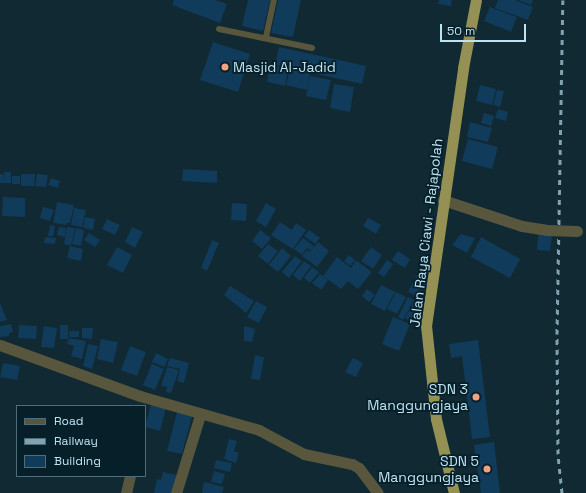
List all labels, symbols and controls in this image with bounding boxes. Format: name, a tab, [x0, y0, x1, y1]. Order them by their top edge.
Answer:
scale bar	[442, 16, 528, 42]
text: 50 m	[447, 23, 475, 39]
place label: Masjid Al-Jadid	[233, 59, 336, 75]
marker: Masjid Al-Jadid	[220, 62, 230, 72]
street label: Jalan Raya Ciawi - Rajapolah	[406, 137, 446, 329]
place label: SDN 3 Manggungjaya	[367, 381, 468, 414]
marker: SDN 3 Manggungjaya	[471, 392, 481, 402]
legend	[16, 405, 146, 477]
text: Road	[54, 413, 83, 429]
text: Railway	[54, 433, 98, 449]
text: Building	[54, 453, 101, 469]
place label: SDN 5 Manggungjaya	[378, 453, 479, 486]
marker: SDN 5 Manggungjaya	[482, 464, 492, 474]

